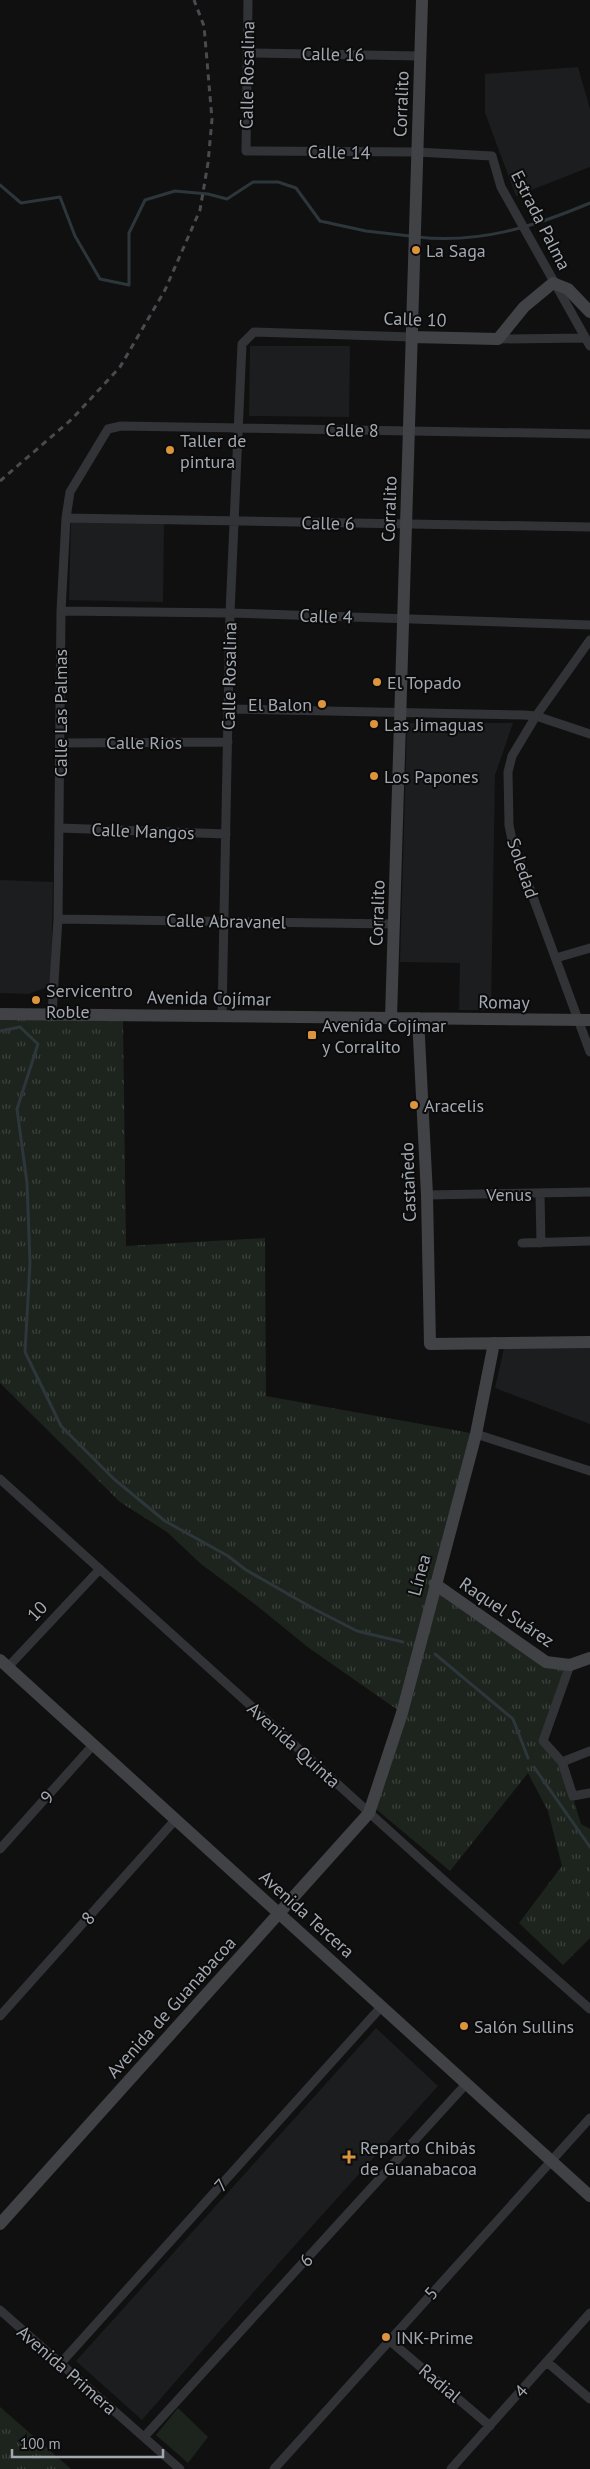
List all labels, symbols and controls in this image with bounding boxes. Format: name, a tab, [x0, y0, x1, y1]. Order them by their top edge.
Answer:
street label: Calle Rosalina	[235, 21, 259, 129]
street label: Calle 16	[301, 42, 365, 66]
street label: Corralito	[388, 71, 414, 137]
street label: Calle 14	[307, 140, 371, 164]
street label: Estrada Palma	[506, 166, 576, 274]
place label: La Saga	[426, 239, 486, 262]
marker: La Saga	[410, 244, 422, 256]
street label: Calle 10	[383, 306, 447, 332]
street label: Calle 8	[325, 418, 379, 442]
place label: Taller de pintura	[180, 429, 246, 473]
marker: Taller de pintura	[164, 444, 176, 456]
street label: Corralito	[376, 476, 402, 542]
street label: Calle 6	[301, 511, 355, 535]
street label: Calle 4	[299, 604, 353, 628]
street label: Calle Rosalina	[217, 622, 241, 730]
street label: Calle Las Palmas	[49, 649, 72, 777]
place label: El Topado	[387, 671, 461, 694]
marker: El Topado	[371, 676, 383, 688]
place label: El Balon	[248, 693, 312, 716]
marker: El Balon	[316, 698, 328, 710]
place label: Las Jimaguas	[384, 713, 484, 736]
marker: Las Jimaguas	[368, 718, 380, 730]
street label: Calle Rios	[106, 731, 182, 754]
place label: Los Papones	[384, 765, 479, 788]
marker: Los Papones	[368, 770, 380, 782]
street label: Calle Mangos	[91, 818, 195, 844]
street label: Soledad	[502, 835, 544, 901]
street label: Corralito	[364, 880, 390, 946]
street label: Calle Abravanel	[166, 908, 287, 934]
place label: Servicentro Roble	[46, 979, 133, 1023]
street label: Avenida Cojímar	[147, 985, 271, 1011]
street label: Romay	[478, 990, 531, 1014]
marker: Servicentro Roble	[30, 994, 42, 1006]
place label: Avenida Cojímar y Corralito	[322, 1014, 446, 1058]
marker: Avenida Cojímar y Corralito	[306, 1029, 318, 1041]
place label: Aracelis	[424, 1094, 484, 1117]
marker: Aracelis	[408, 1099, 420, 1111]
street label: Castañedo	[395, 1142, 421, 1222]
street label: Venus	[485, 1183, 532, 1206]
street label: Línea	[402, 1552, 436, 1598]
street label: Raquel Suárez	[455, 1572, 559, 1652]
street label: 10	[22, 1596, 52, 1626]
street label: Avenida Quinta	[243, 1697, 345, 1793]
street label: 9	[35, 1786, 59, 1808]
street label: Avenida Tercera	[255, 1865, 359, 1963]
street label: 8	[76, 1907, 100, 1929]
street label: Avenida de Guanabacoa	[101, 1931, 241, 2083]
place label: Salón Sullins	[474, 2015, 574, 2038]
marker: Salón Sullins	[458, 2020, 470, 2032]
place label: Reparto Chibás de Guanabacoa	[360, 2136, 477, 2180]
marker: Reparto Chibás de Guanabacoa	[342, 2150, 356, 2164]
street label: 7	[209, 2174, 233, 2196]
street label: 6	[294, 2249, 318, 2271]
street label: 5	[419, 2282, 443, 2304]
street label: Avenida Primera	[12, 2320, 122, 2420]
place label: INK-Prime	[396, 2326, 474, 2349]
marker: INK-Prime	[380, 2331, 392, 2343]
street label: Radial	[414, 2359, 466, 2408]
street label: 4	[509, 2380, 533, 2402]
scale bar	[12, 2426, 164, 2458]
text: 100 m	[20, 2434, 61, 2453]

